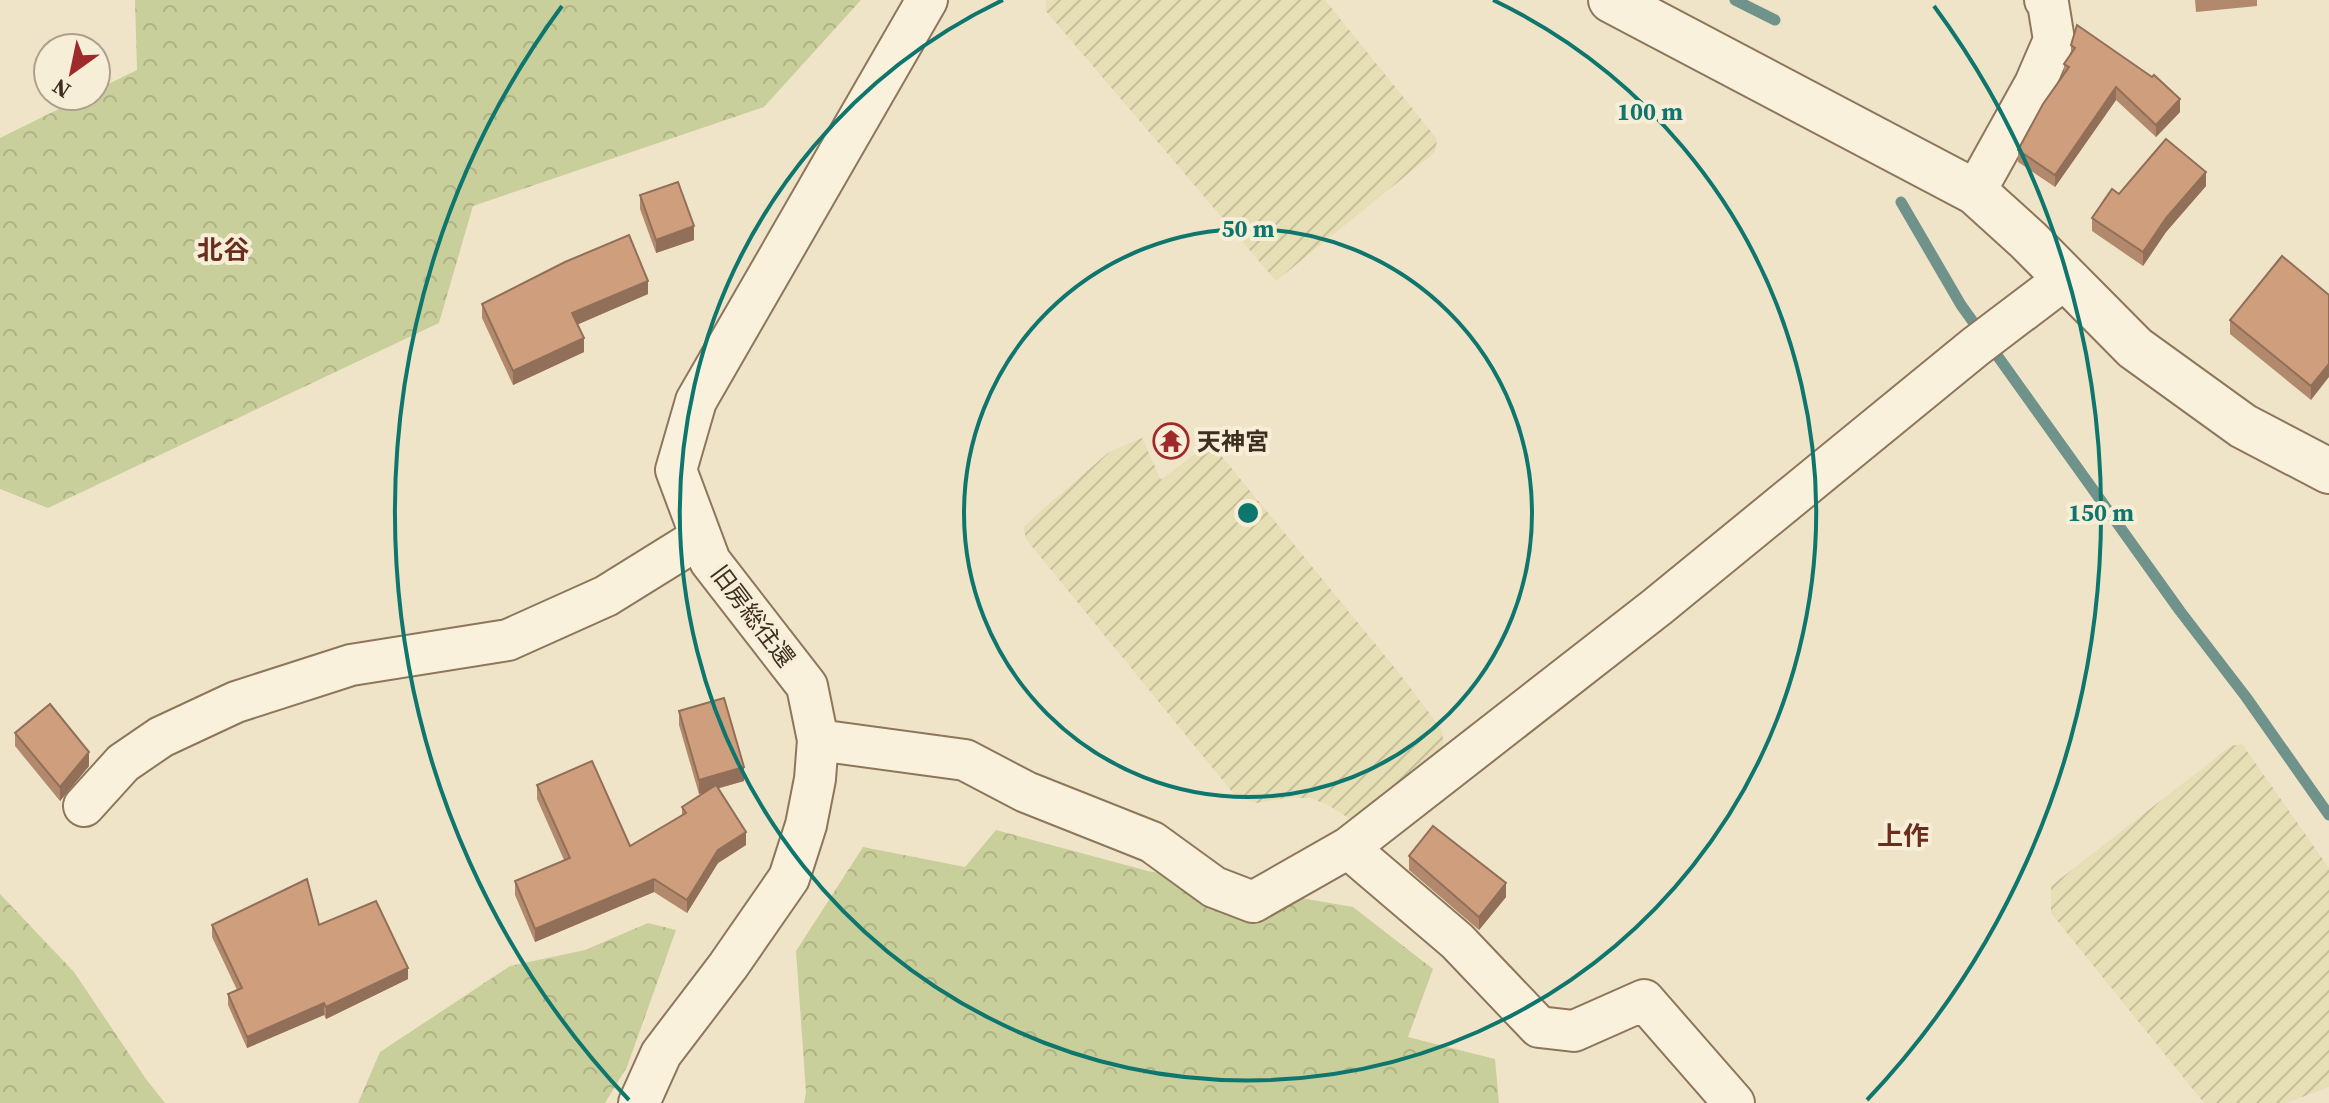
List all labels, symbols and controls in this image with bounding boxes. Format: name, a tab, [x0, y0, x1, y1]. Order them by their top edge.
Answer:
north arrow	[32, 32, 112, 112]
text: N	[46, 72, 76, 106]
text: 100 m	[1617, 95, 1683, 128]
text: 50 m	[1222, 212, 1275, 245]
district label: 北谷	[197, 232, 249, 268]
temple icon: 天神宮	[1152, 422, 1190, 460]
place label: 天神宮	[1197, 425, 1269, 458]
text: 150 m	[2068, 496, 2134, 529]
centre of rings	[1234, 499, 1262, 527]
street label: 旧房総往還	[704, 558, 802, 674]
district label: 上作	[1877, 818, 1929, 854]

